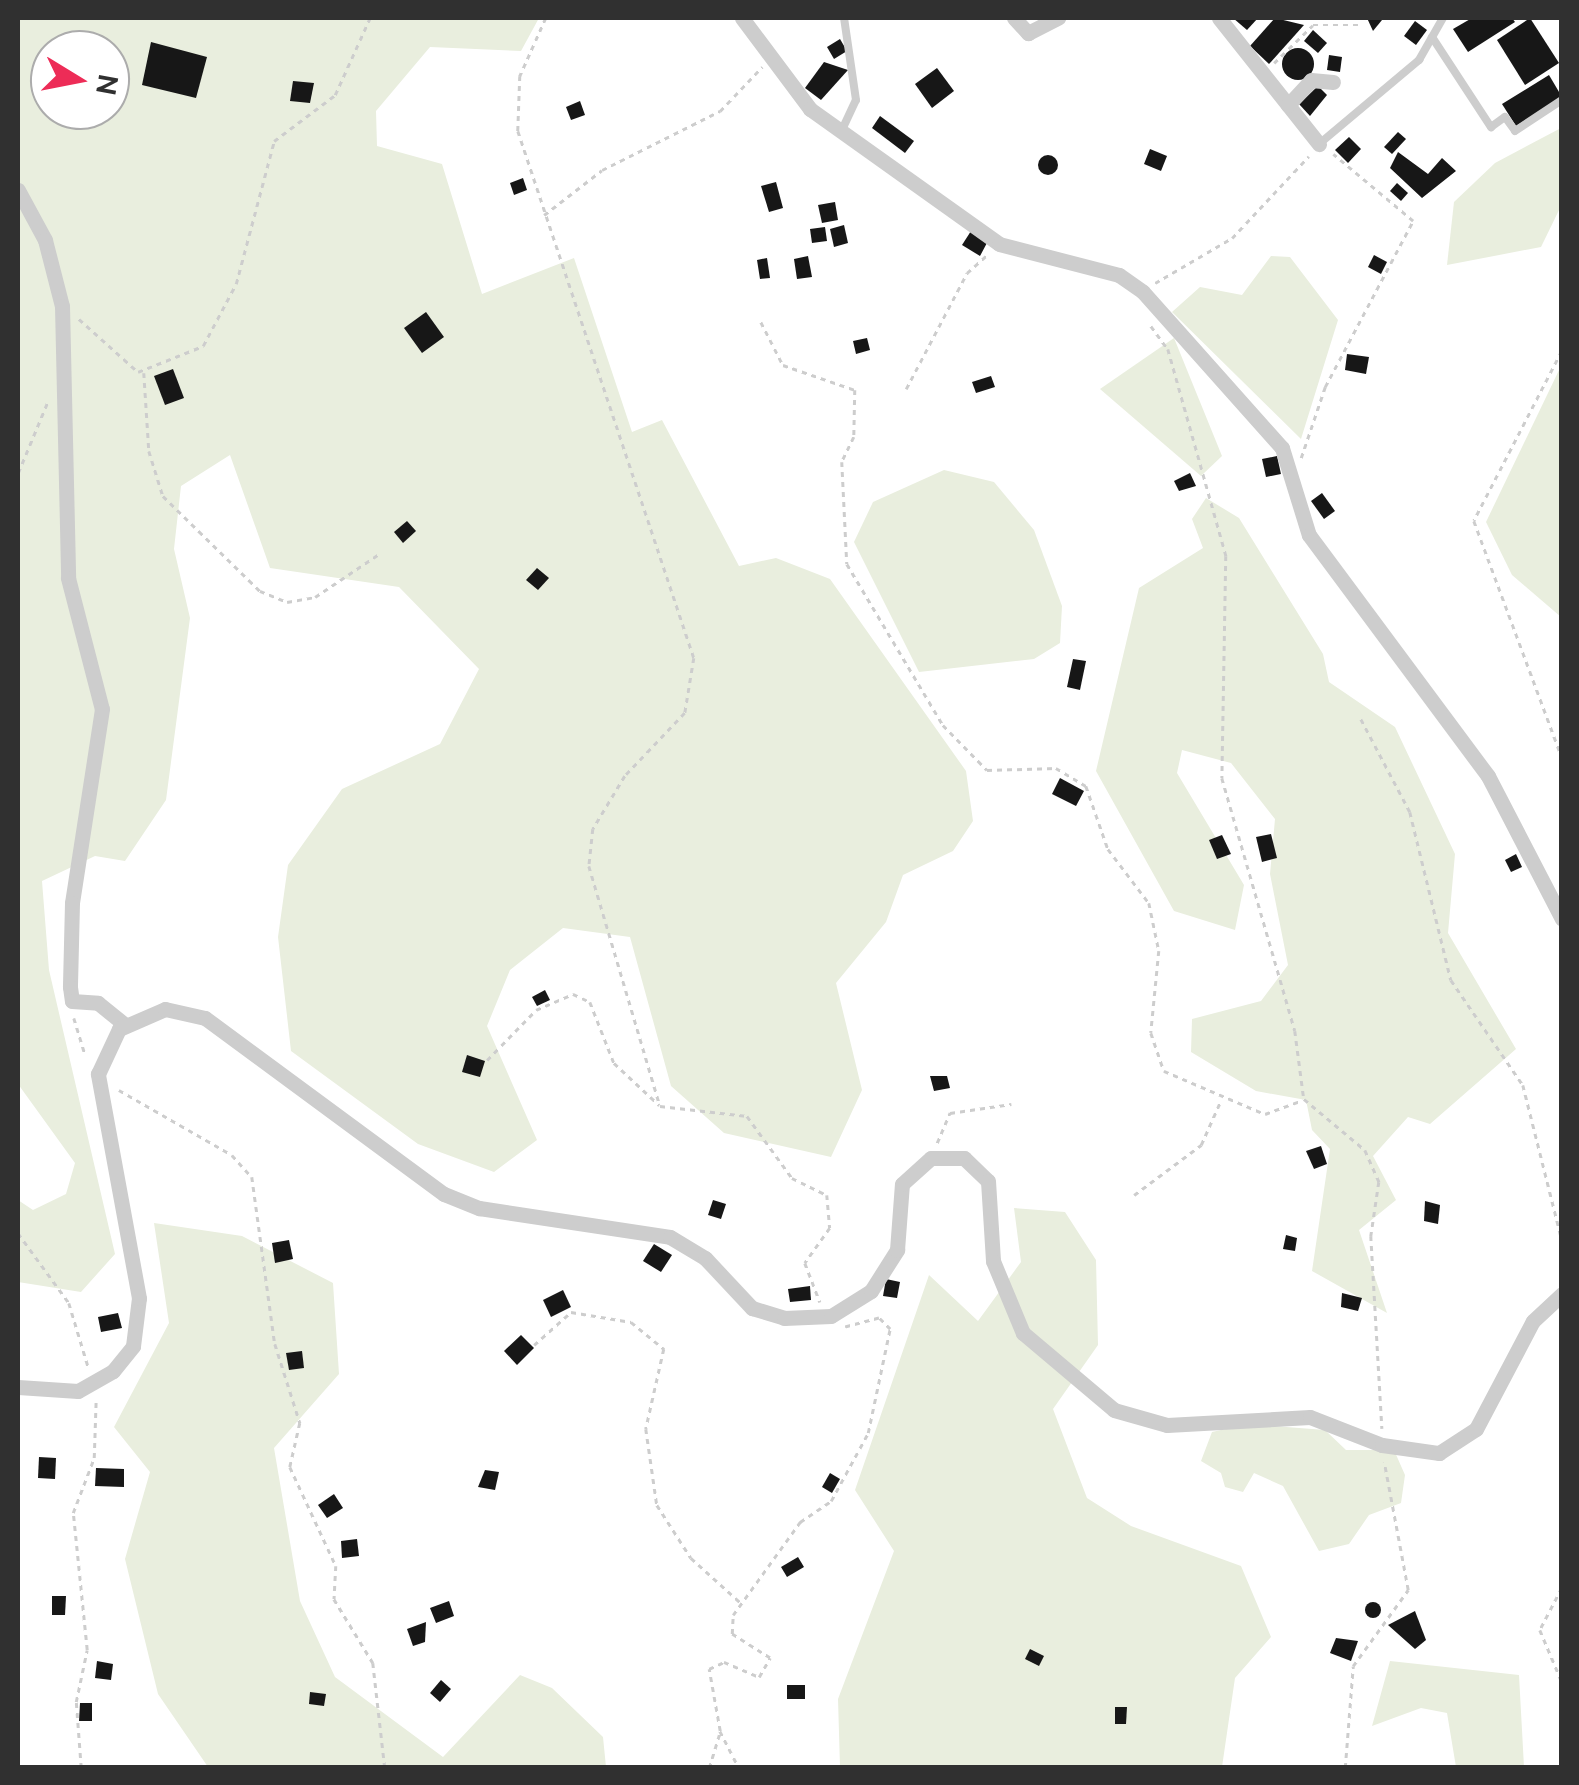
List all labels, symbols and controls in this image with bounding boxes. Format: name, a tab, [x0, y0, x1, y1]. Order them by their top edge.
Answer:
north arrow	[30, 30, 130, 130]
text: N	[91, 72, 125, 98]

